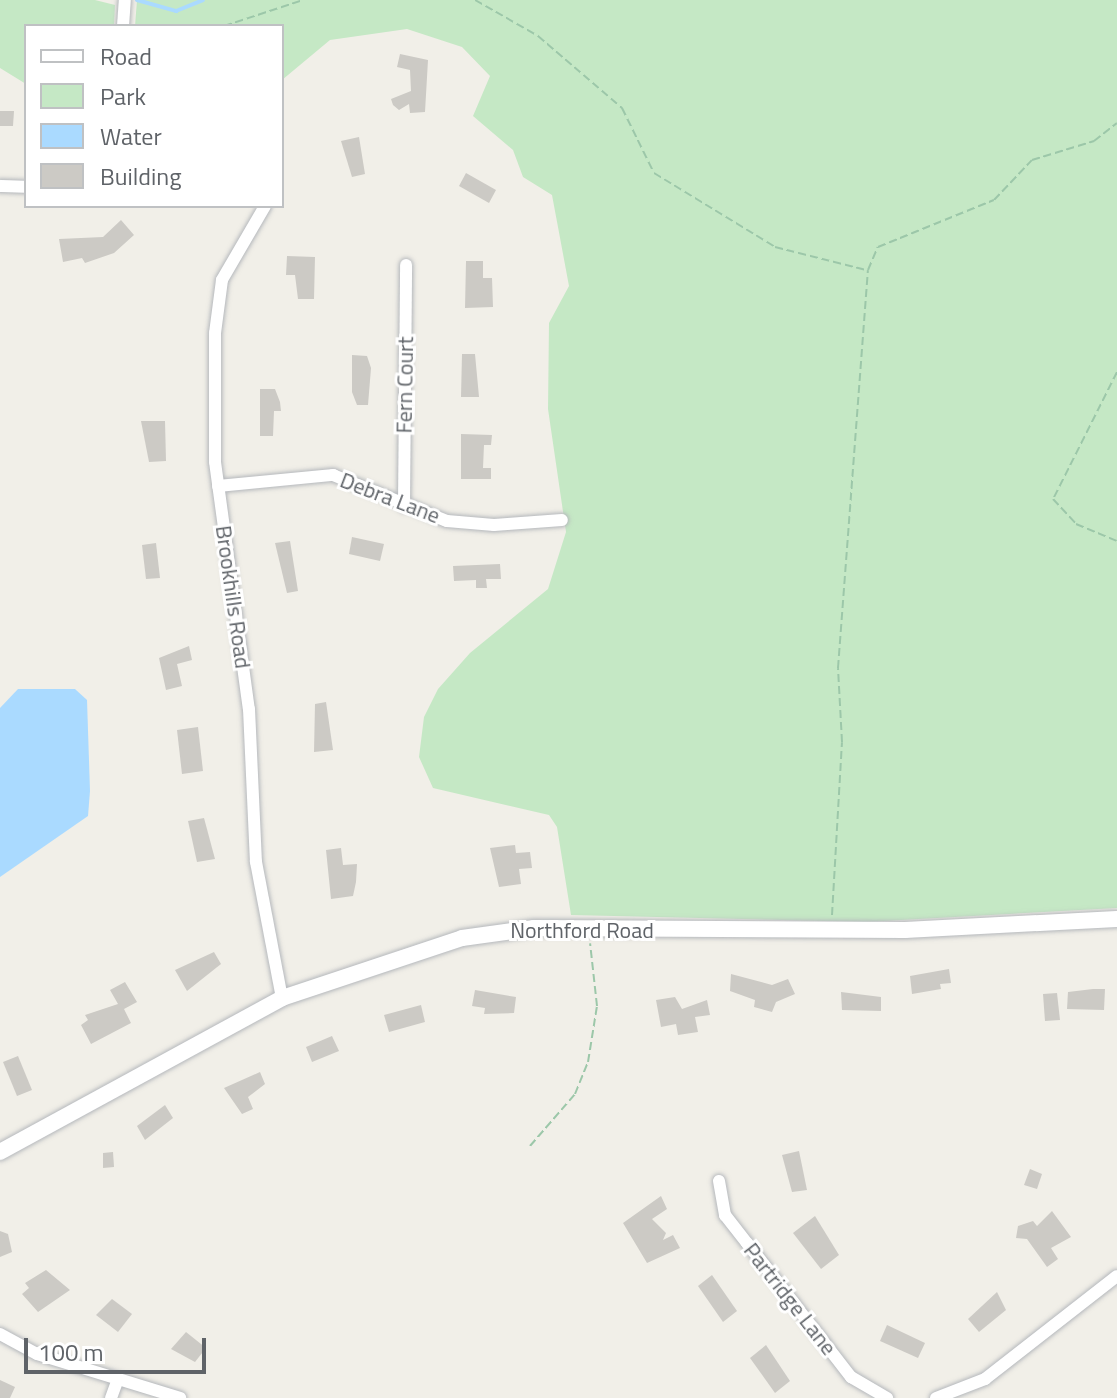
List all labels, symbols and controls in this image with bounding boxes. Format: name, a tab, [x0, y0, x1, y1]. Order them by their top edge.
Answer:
legend	[24, 24, 284, 208]
text: Road	[100, 38, 152, 74]
text: Park	[100, 78, 146, 114]
text: Water	[100, 118, 162, 154]
text: Building	[100, 158, 182, 194]
street label: Fern Court	[391, 336, 419, 434]
street label: Debra Lane	[336, 467, 444, 529]
street label: Brookhills Road	[210, 524, 256, 670]
street label: Northford Road	[510, 918, 654, 944]
street label: Partridge Lane	[738, 1238, 842, 1360]
scale bar	[28, 1322, 210, 1372]
text: 100 m	[38, 1334, 104, 1370]

